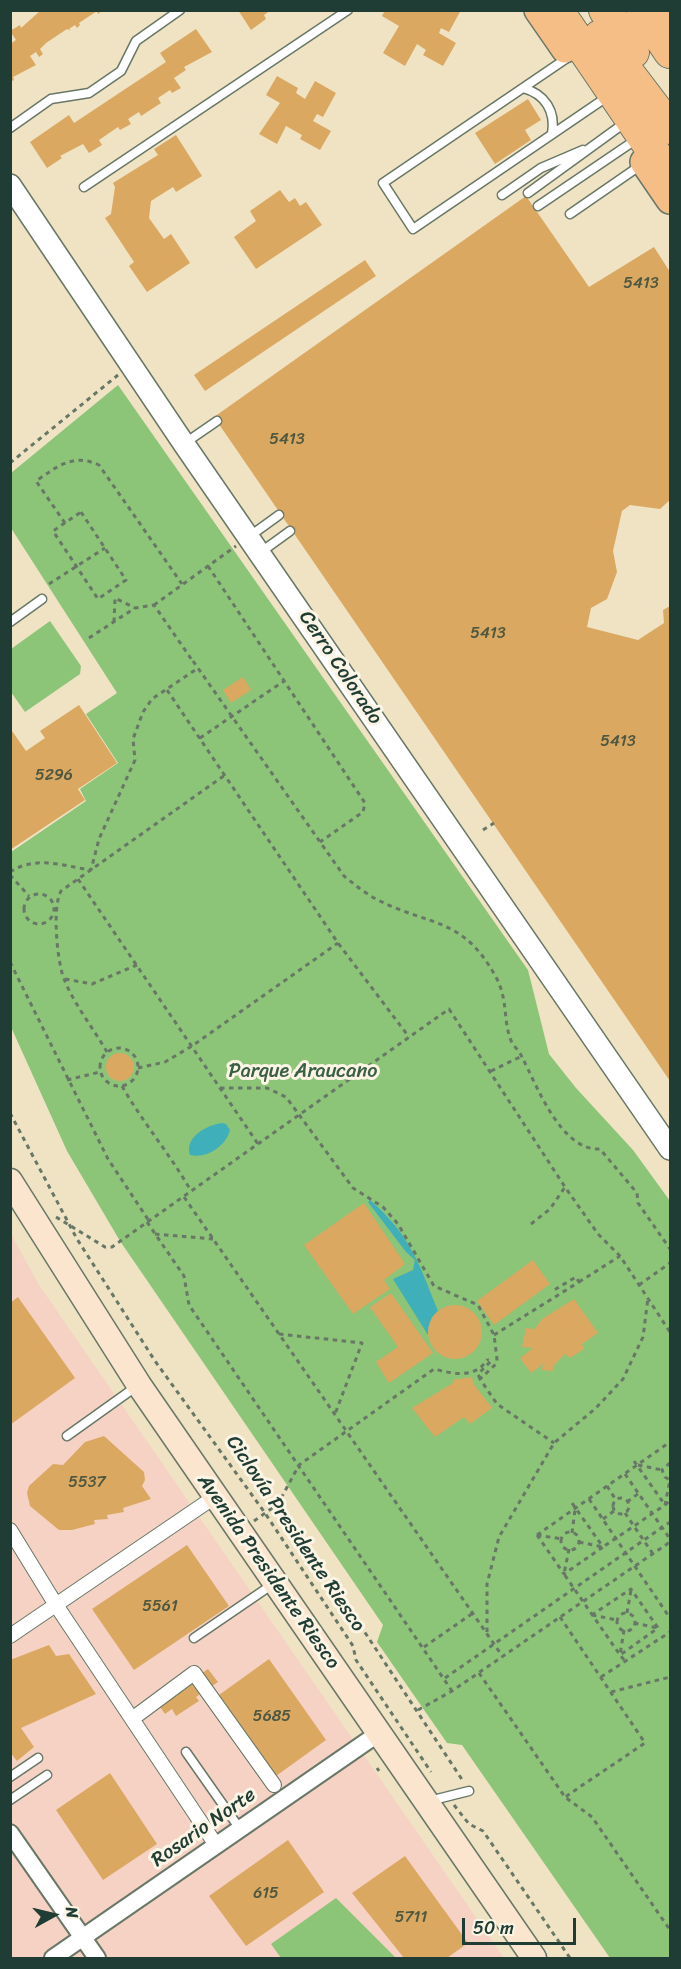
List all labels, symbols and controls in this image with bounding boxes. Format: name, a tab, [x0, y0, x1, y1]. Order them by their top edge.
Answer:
house number: 5413	[623, 274, 659, 294]
house number: 5413	[269, 430, 305, 450]
street label: Cerro Colorado	[293, 607, 387, 729]
house number: 5413	[470, 624, 506, 644]
house number: 5413	[600, 732, 636, 752]
house number: 5296	[35, 766, 73, 786]
park label: Parque Araucano	[229, 1060, 377, 1084]
street label: Ciclovía Presidente Riesco	[220, 1431, 370, 1637]
street label: Avenida Presidente Riesco	[192, 1470, 344, 1674]
house number: 5537	[68, 1473, 106, 1493]
house number: 5561	[142, 1597, 178, 1617]
house number: 5685	[253, 1707, 291, 1727]
street label: Rosario Norte	[147, 1783, 261, 1873]
house number: 615	[253, 1884, 279, 1904]
north arrow	[24, 1885, 84, 1945]
text: N	[57, 1905, 87, 1920]
scale bar	[465, 1906, 579, 1944]
house number: 5711	[395, 1908, 427, 1928]
text: 50 m	[473, 1912, 514, 1944]

